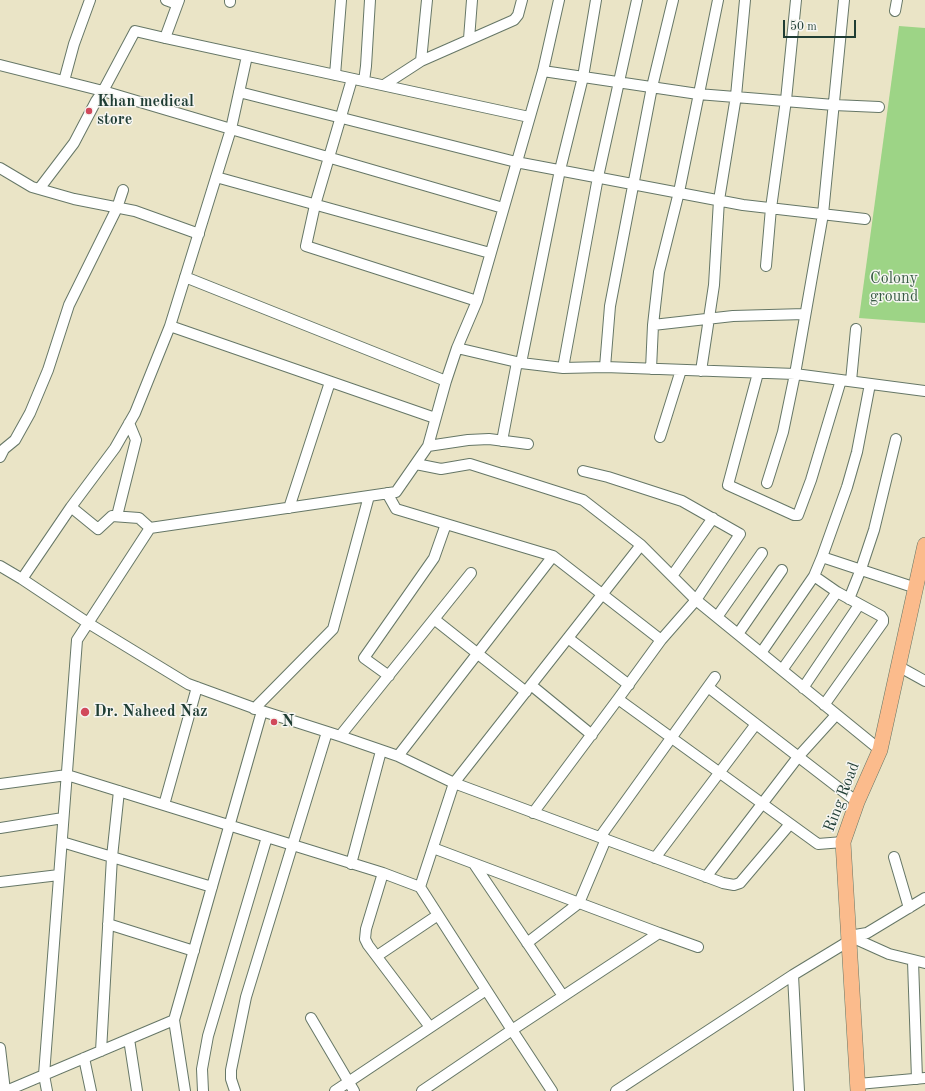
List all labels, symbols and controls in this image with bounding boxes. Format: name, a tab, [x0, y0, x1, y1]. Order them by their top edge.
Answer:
scale bar	[785, 12, 858, 38]
text: 50 m	[790, 21, 817, 33]
place label: Khan medical store	[97, 92, 194, 130]
marker: Khan medical store	[84, 106, 94, 116]
park label: Colony ground	[870, 269, 918, 307]
place label: Dr. Naheed Naz	[94, 702, 208, 722]
marker: Dr. Naheed Naz	[79, 706, 91, 718]
place label: N	[282, 712, 294, 732]
marker: N	[269, 717, 279, 727]
street label: Ring Road	[820, 759, 864, 835]

